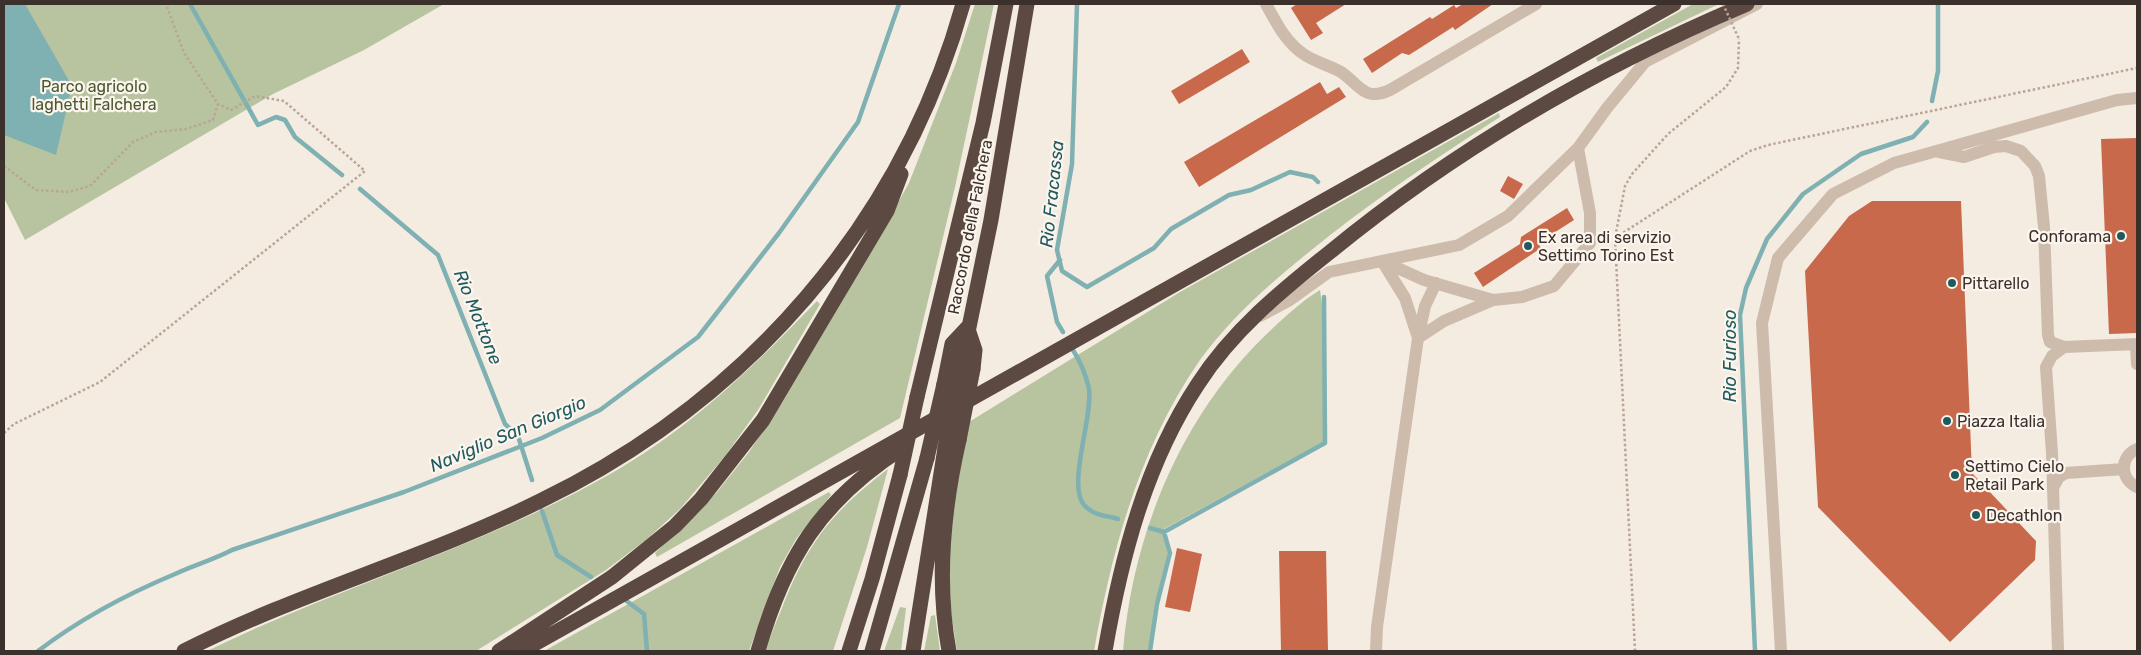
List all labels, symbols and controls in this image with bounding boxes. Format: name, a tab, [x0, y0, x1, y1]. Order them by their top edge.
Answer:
park label: Parco agricolo laghetti Falchera	[31, 77, 157, 114]
street label: Raccordo della Falchera	[944, 138, 996, 316]
water label: Rio Fracassa	[1035, 139, 1069, 249]
place label: Conforama	[2029, 227, 2111, 246]
place label: Ex area di servizio Settimo Torino Est	[1538, 228, 1674, 265]
marker: Conforama	[2115, 230, 2127, 242]
marker: Ex area di servizio Settimo Torino Est	[1522, 240, 1534, 252]
water label: Rio Mottone	[449, 266, 507, 368]
place label: Pittarello	[1962, 274, 2029, 293]
marker: Pittarello	[1946, 277, 1958, 289]
water label: Rio Furioso	[1719, 309, 1741, 403]
water label: Naviglio San Giorgio	[426, 391, 590, 477]
place label: Piazza Italia	[1957, 412, 2045, 431]
marker: Piazza Italia	[1941, 415, 1953, 427]
place label: Settimo Cielo Retail Park	[1965, 457, 2064, 494]
marker: Settimo Cielo Retail Park	[1949, 469, 1961, 481]
place label: Decathlon	[1986, 506, 2062, 525]
marker: Decathlon	[1970, 509, 1982, 521]

